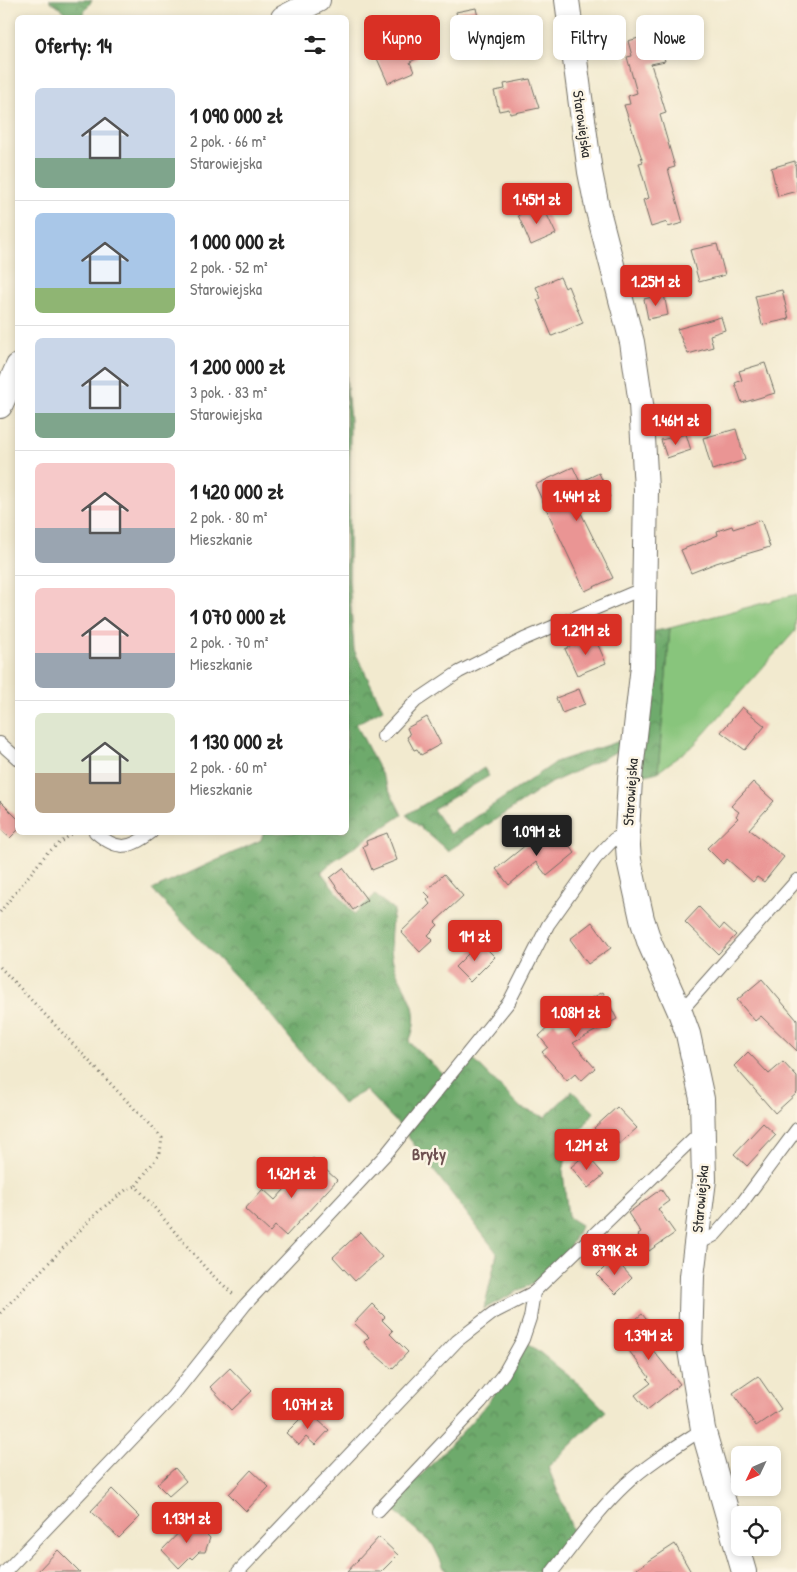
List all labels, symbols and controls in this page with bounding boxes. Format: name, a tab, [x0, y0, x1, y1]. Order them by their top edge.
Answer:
chip: Kupno	[364, 15, 440, 60]
chip: Wynajem	[450, 15, 543, 60]
chip: Filtry	[553, 15, 626, 60]
chip: Nowe	[636, 15, 704, 60]
text: Oferty: 14	[35, 31, 112, 60]
icon: filters	[301, 31, 329, 59]
street label: Starowiejska	[568, 89, 598, 159]
text: 1 090 000 zł	[190, 101, 284, 130]
icon: home	[75, 108, 135, 168]
text: 2 pok. · 66 m²	[190, 130, 266, 152]
text: Starowiejska	[190, 152, 262, 174]
pin: 1.45M zł	[485, 182, 589, 225]
text: 1.45M zł	[513, 188, 561, 210]
text: 1 000 000 zł	[190, 227, 286, 256]
icon: home	[75, 233, 135, 293]
text: 2 pok. · 52 m²	[190, 256, 268, 278]
pin: 1.25M zł	[604, 264, 708, 307]
text: 1.25M zł	[631, 270, 681, 292]
text: Starowiejska	[190, 278, 262, 300]
text: 1 200 000 zł	[190, 352, 286, 381]
icon: home	[75, 358, 135, 418]
text: 3 pok. · 83 m²	[190, 381, 267, 403]
text: Starowiejska	[190, 403, 262, 425]
pin: 1.46M zł	[624, 404, 728, 446]
text: 1.46M zł	[652, 409, 700, 431]
text: 1 420 000 zł	[190, 477, 284, 506]
pin: 1.44M zł	[525, 480, 629, 522]
icon: home	[75, 483, 135, 543]
text: 1.44M zł	[553, 485, 601, 507]
text: 2 pok. · 80 m²	[190, 506, 267, 528]
text: Mieszkanie	[190, 528, 253, 550]
text: 1 070 000 zł	[190, 602, 287, 631]
icon: home	[75, 608, 135, 668]
pin: 1.21M zł	[534, 614, 638, 656]
text: 1.21M zł	[562, 619, 610, 641]
text: 2 pok. · 70 m²	[190, 631, 268, 653]
text: Mieszkanie	[190, 653, 253, 675]
text: 1 130 000 zł	[190, 727, 284, 756]
icon: home	[75, 733, 135, 793]
text: 2 pok. · 60 m²	[190, 756, 267, 778]
street label: Starowiejska	[617, 758, 643, 826]
text: Mieszkanie	[190, 778, 253, 800]
pin: 1.09M zł	[485, 814, 589, 857]
text: 1.09M zł	[513, 820, 561, 842]
pin: 1M zł	[440, 920, 510, 962]
text: 1M zł	[459, 925, 491, 947]
pin: 1.08M zł	[524, 996, 628, 1038]
text: 1.08M zł	[551, 1001, 601, 1023]
pin: 1.2M zł	[541, 1128, 633, 1171]
text: 1.2M zł	[566, 1134, 608, 1156]
district label: Bryły	[412, 1143, 446, 1166]
pin: 1.42M zł	[240, 1156, 344, 1199]
text: 1.42M zł	[268, 1162, 316, 1184]
street label: Starowiejska	[687, 1164, 713, 1234]
pin: 879K zł	[569, 1234, 661, 1276]
text: 879K zł	[592, 1239, 638, 1261]
pin: 1.39M zł	[597, 1318, 701, 1361]
text: 1.39M zł	[625, 1324, 673, 1346]
pin: 1.07M zł	[256, 1388, 360, 1430]
text: 1.07M zł	[283, 1393, 333, 1415]
north arrow	[731, 1446, 781, 1496]
map controls	[731, 1446, 781, 1556]
pin: 1.13M zł	[135, 1502, 239, 1544]
button: locate	[731, 1506, 781, 1556]
text: 1.13M zł	[163, 1507, 211, 1529]

